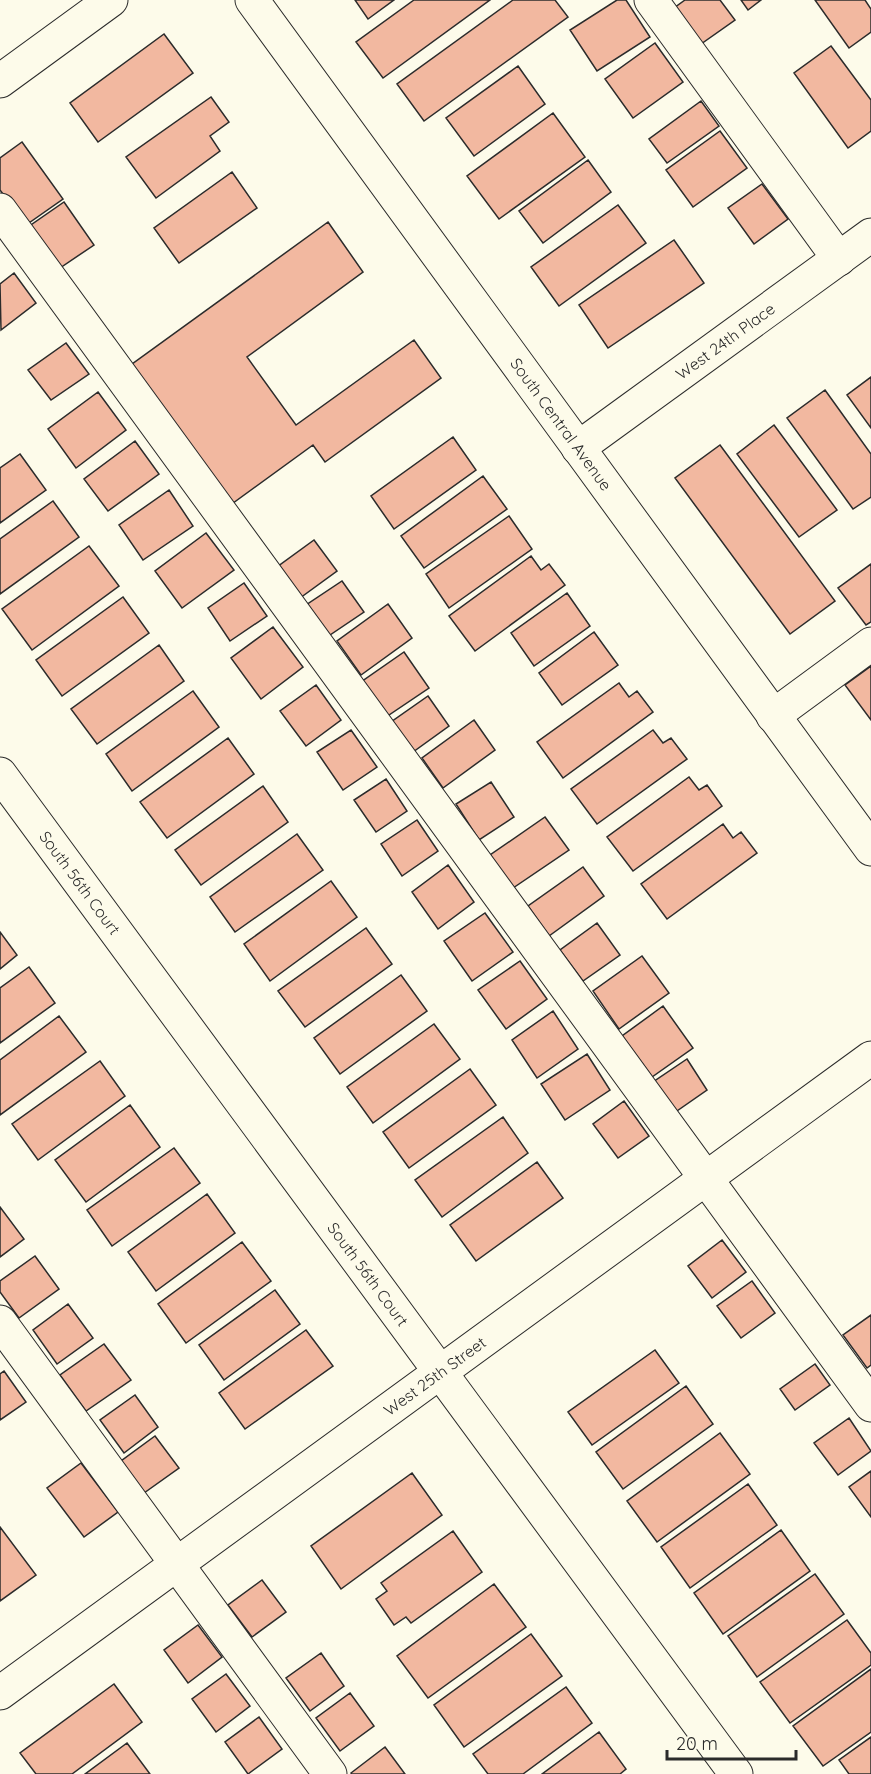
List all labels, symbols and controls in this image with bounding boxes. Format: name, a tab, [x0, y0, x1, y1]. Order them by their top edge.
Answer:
street label: West 24th Place	[672, 298, 779, 384]
street label: South Central Avenue	[506, 354, 616, 494]
street label: South 56th Court	[35, 827, 125, 938]
street label: South 56th Court	[323, 1218, 413, 1330]
street label: West 25th Street	[380, 1332, 490, 1420]
scale bar	[667, 1723, 796, 1761]
text: 20 m	[676, 1732, 718, 1755]

